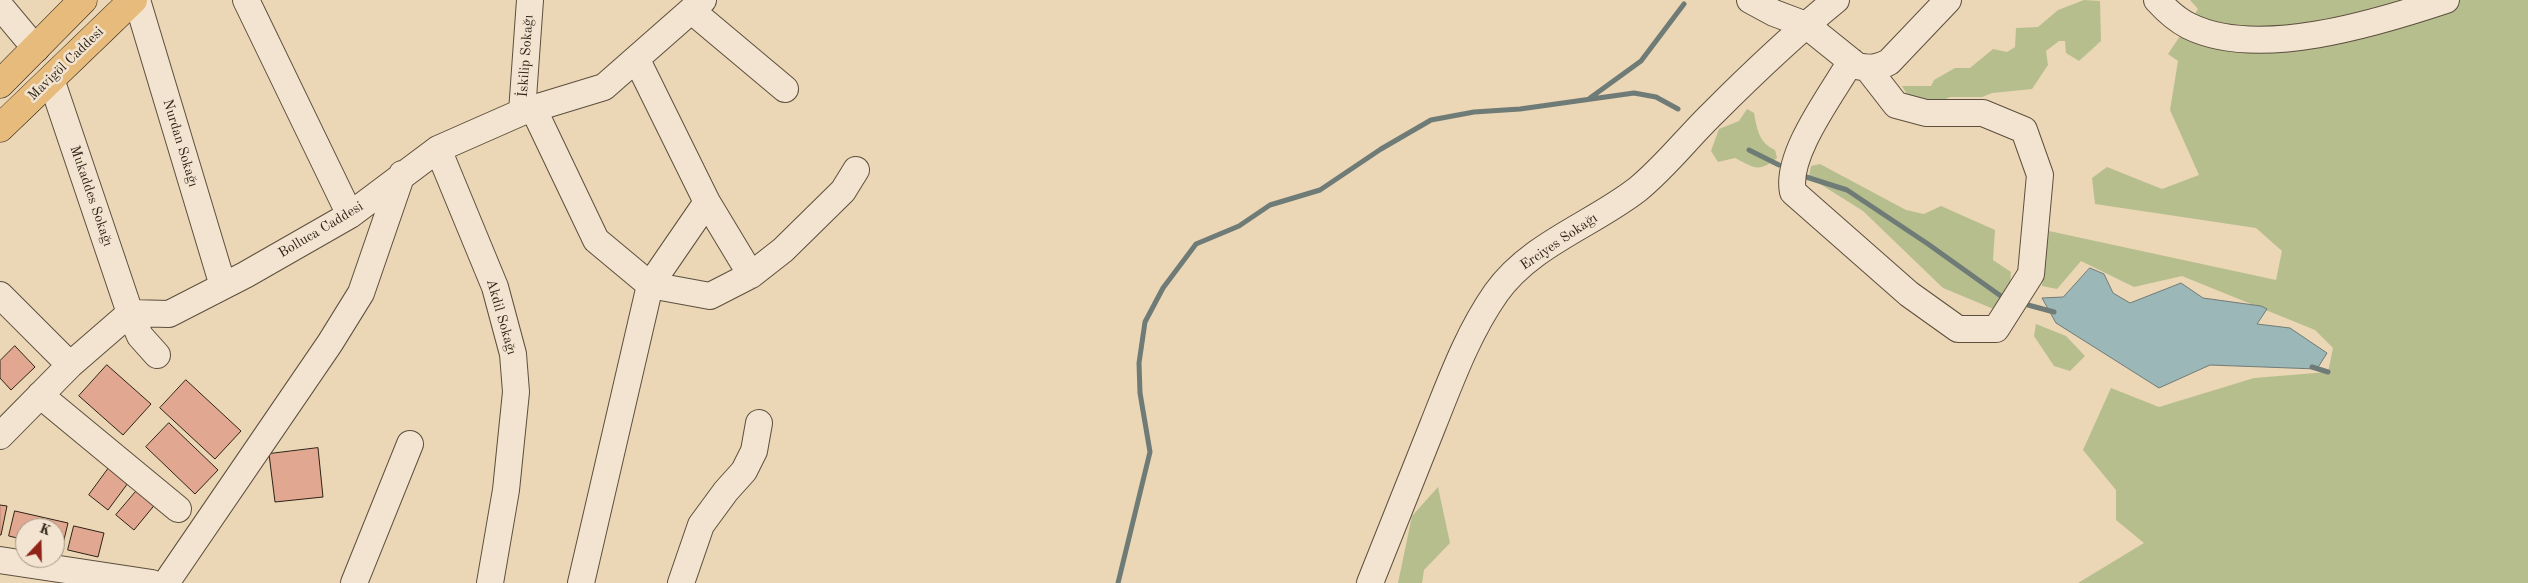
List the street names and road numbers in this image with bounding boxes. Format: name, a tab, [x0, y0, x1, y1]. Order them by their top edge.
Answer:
street label: İskilip Sokağı	[515, 14, 537, 98]
street label: Mavigöl Caddesi	[25, 24, 107, 104]
street label: Nurdan Sokağı	[159, 97, 201, 189]
street label: Mukaddes Sokağı	[66, 143, 116, 249]
street label: Bolluca Caddesi	[276, 198, 366, 262]
street label: Erciyes Sokağı	[1517, 210, 1601, 274]
street label: Akdil Sokağı	[482, 277, 520, 357]

